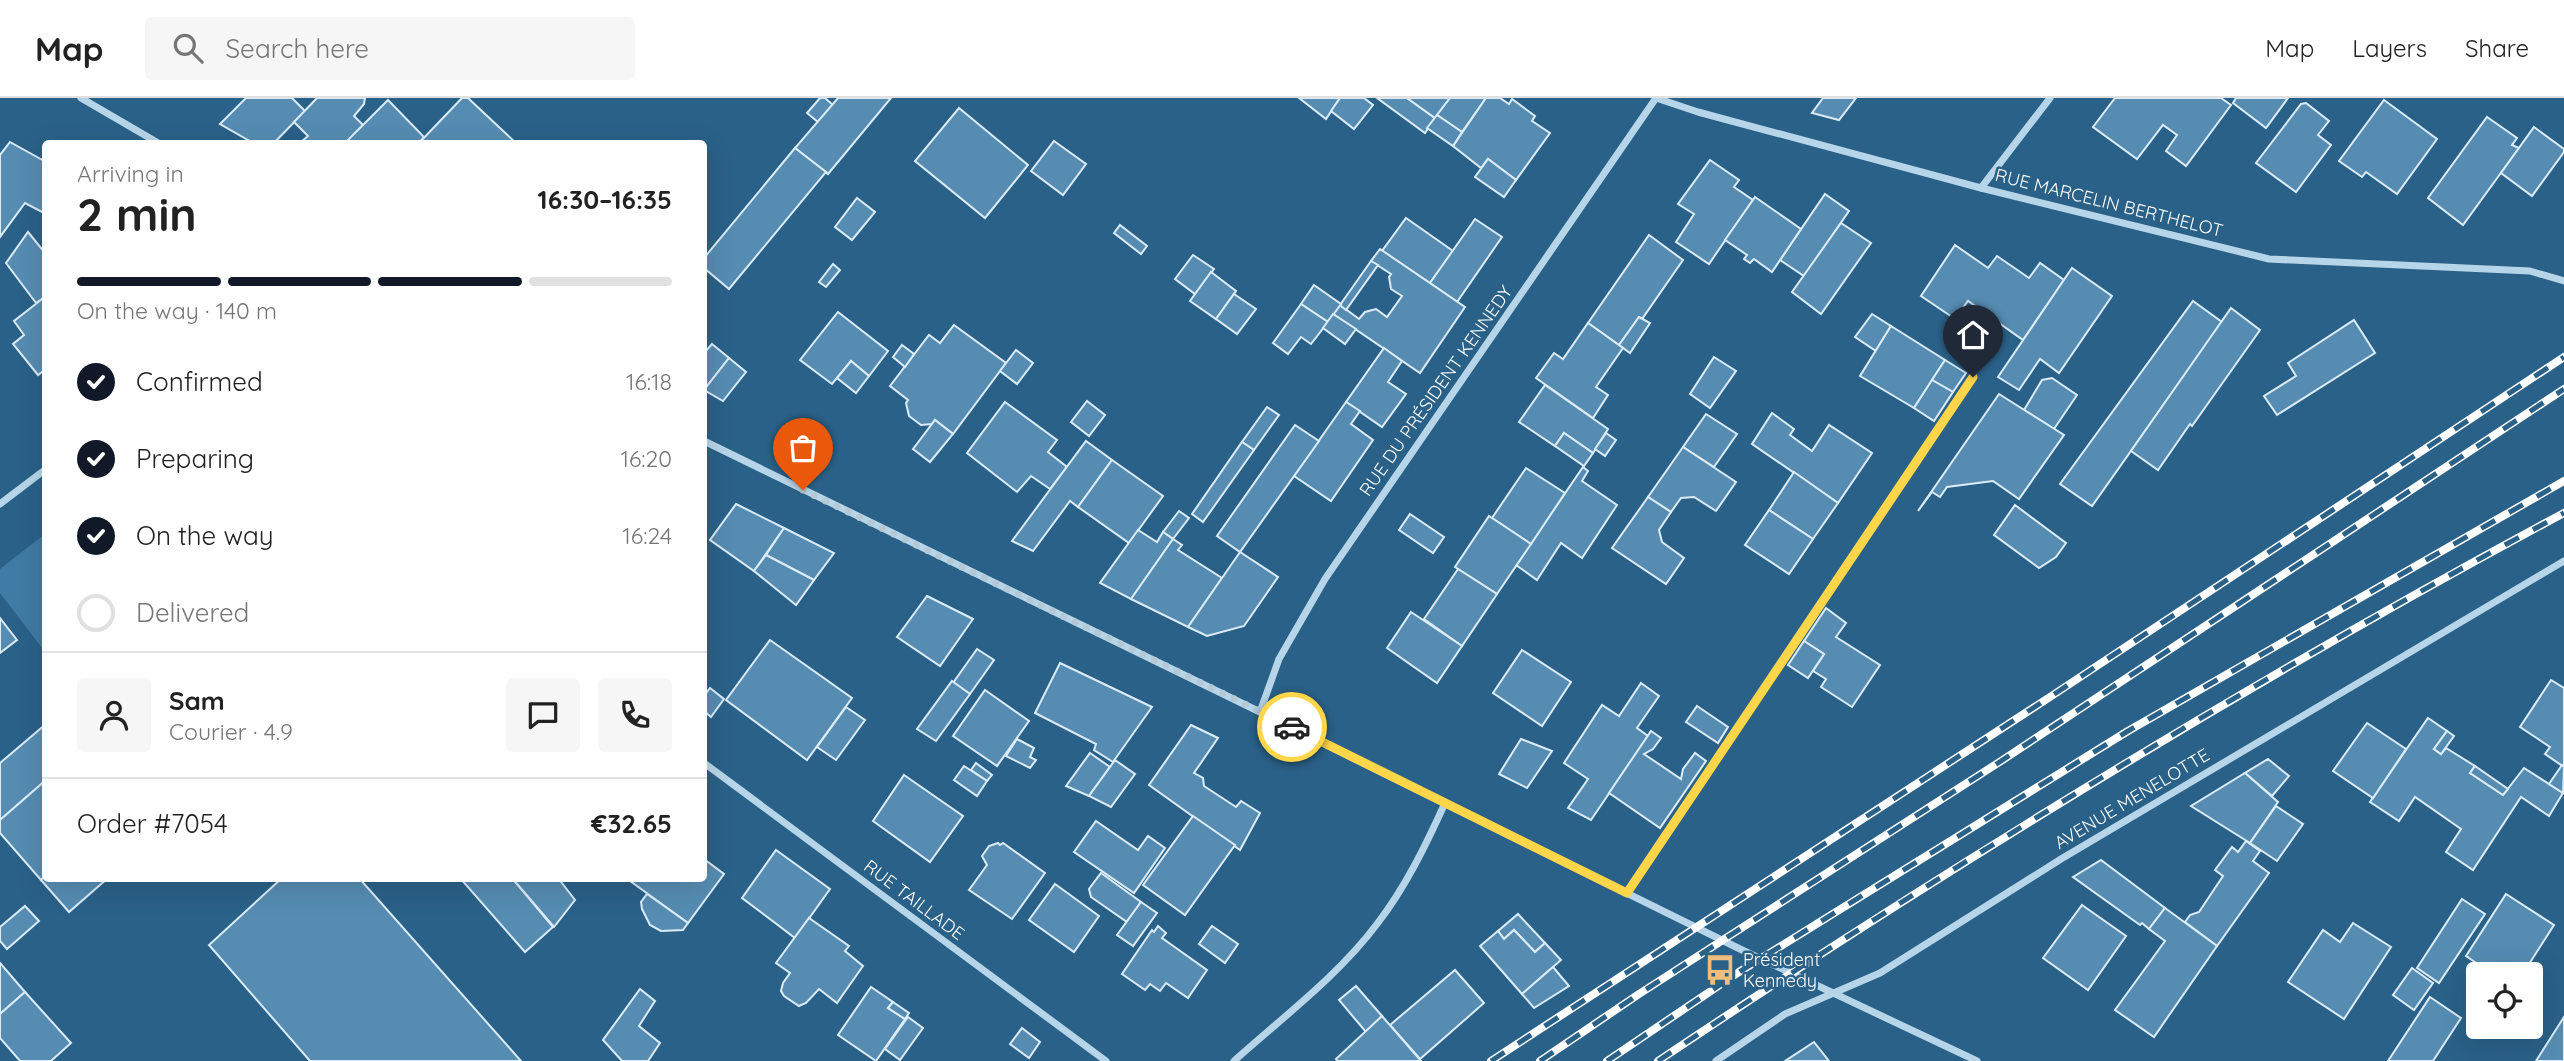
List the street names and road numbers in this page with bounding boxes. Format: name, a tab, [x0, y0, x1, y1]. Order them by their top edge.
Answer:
street label: RUE MARCELIN BERTHELOT	[1993, 163, 2226, 242]
street label: RUE DU PRÉSIDENT KENNEDY	[1354, 281, 1517, 500]
street label: AVENUE MENELOTTE	[2050, 743, 2214, 854]
street label: RUE TAILLADE	[859, 854, 969, 945]

